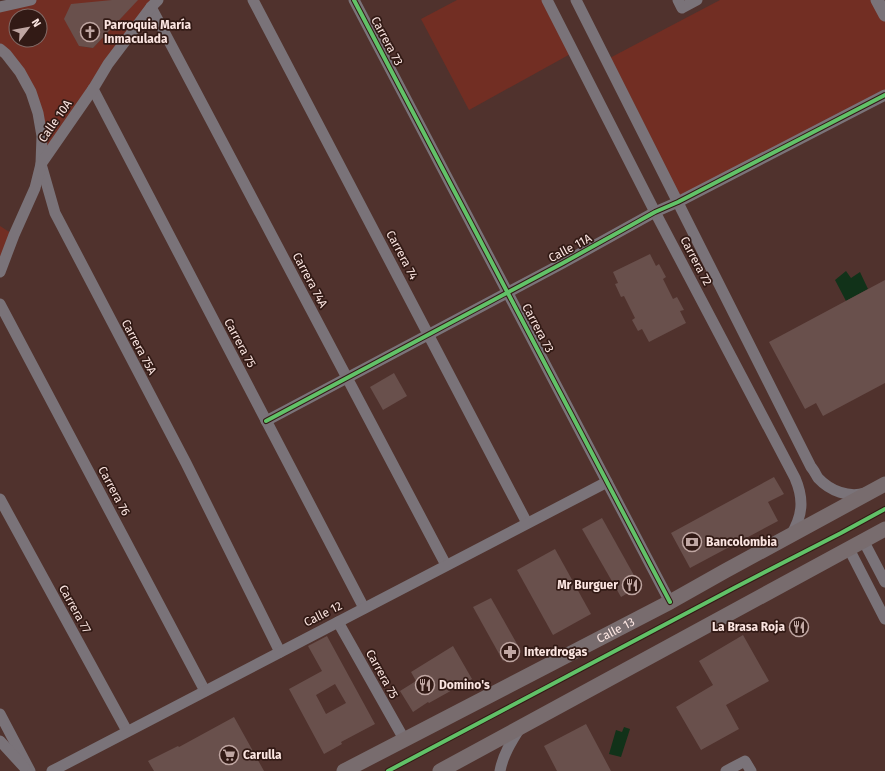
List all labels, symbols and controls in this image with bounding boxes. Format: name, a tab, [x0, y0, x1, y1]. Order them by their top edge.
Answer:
north arrow	[8, 8, 48, 48]
street label: Carrera 73	[368, 14, 406, 68]
text: N	[29, 16, 44, 30]
place label: Parroquia María Inmaculada	[104, 18, 191, 46]
church icon: Parroquia María Inmaculada	[79, 21, 101, 43]
street label: Calle 10A	[35, 97, 75, 145]
street label: Carrera 74	[383, 228, 421, 283]
street label: Calle 11A	[546, 231, 594, 265]
street label: Carrera 72	[677, 234, 715, 288]
street label: Carrera 74A	[290, 250, 330, 310]
street label: Carrera 73	[519, 301, 557, 355]
street label: Carrera 75	[221, 316, 259, 370]
street label: Carrera 75A	[119, 317, 159, 377]
street label: Carrera 76	[95, 464, 133, 518]
bank icon: Bancolombia	[681, 531, 703, 553]
place label: Bancolombia	[706, 535, 778, 549]
restaurant icon: Mr Burguer	[621, 574, 643, 596]
place label: Mr Burguer	[557, 578, 618, 592]
street label: Carrera 77	[56, 582, 94, 636]
street label: Calle 12	[302, 598, 344, 630]
street label: Calle 13	[594, 615, 637, 646]
restaurant icon: La Brasa Roja	[788, 616, 810, 638]
place label: La Brasa Roja	[712, 620, 785, 634]
pharmacy icon: Interdrogas	[499, 641, 521, 663]
place label: Interdrogas	[524, 645, 587, 659]
street label: Carrera 75	[363, 647, 401, 701]
restaurant icon: Domino's	[414, 674, 436, 696]
place label: Domino's	[439, 678, 490, 692]
supermarket icon: Carulla	[218, 744, 240, 766]
place label: Carulla	[243, 748, 282, 762]

